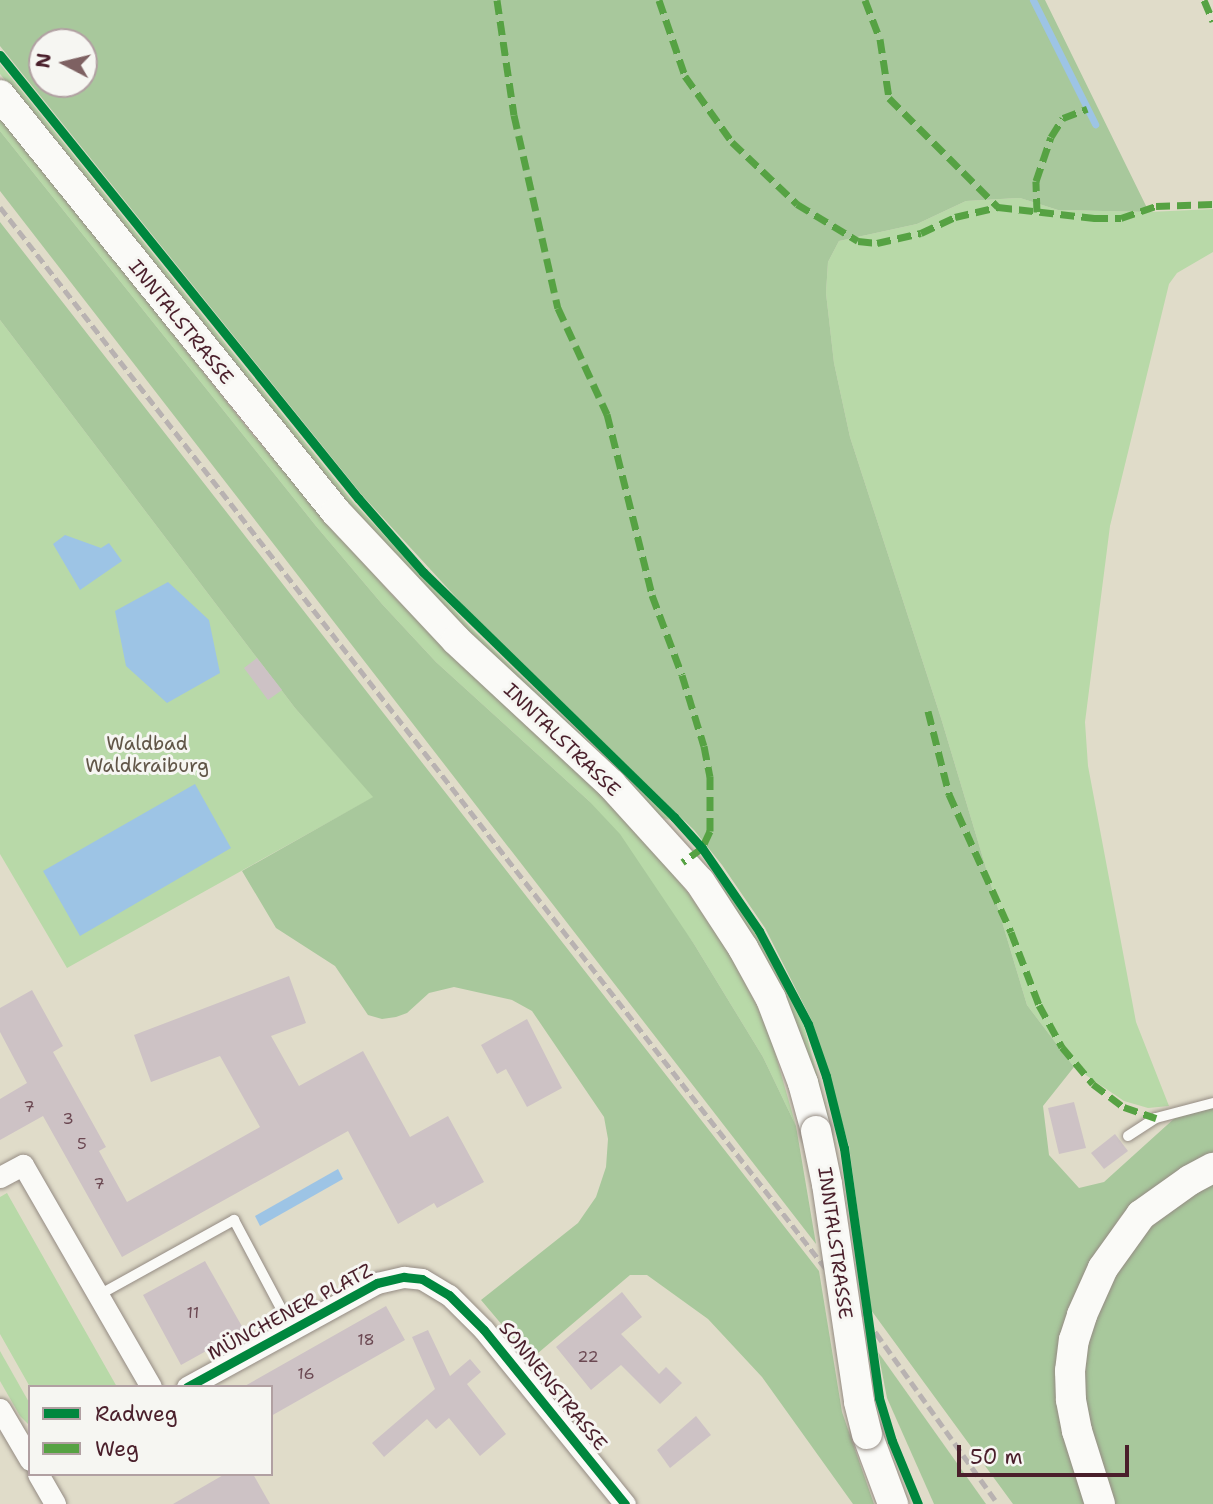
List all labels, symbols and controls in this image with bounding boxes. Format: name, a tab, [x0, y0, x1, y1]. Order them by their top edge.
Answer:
north arrow	[28, 28, 98, 98]
text: N	[30, 52, 57, 70]
street label: INNTALSTRASSE	[124, 255, 238, 389]
street label: INNTALSTRASSE	[499, 679, 625, 801]
park label: Waldbad Waldkraiburg	[85, 733, 209, 777]
house number: 7	[23, 1097, 35, 1117]
house number: 3	[62, 1109, 74, 1129]
house number: 5	[77, 1134, 87, 1154]
street label: INNTALSTRASSE	[813, 1166, 857, 1320]
house number: 7	[93, 1174, 105, 1194]
street label: MÜNCHENER PLATZ	[204, 1259, 376, 1365]
house number: 11	[187, 1303, 199, 1323]
street label: SONNENSTRASSE	[494, 1317, 612, 1455]
house number: 18	[357, 1330, 375, 1350]
house number: 22	[577, 1347, 599, 1367]
house number: 16	[297, 1364, 315, 1384]
legend	[28, 1385, 273, 1476]
text: Radweg	[95, 1400, 178, 1428]
scale bar	[961, 1430, 1132, 1474]
text: Weg	[95, 1435, 139, 1463]
text: 50 m	[970, 1443, 1023, 1471]

